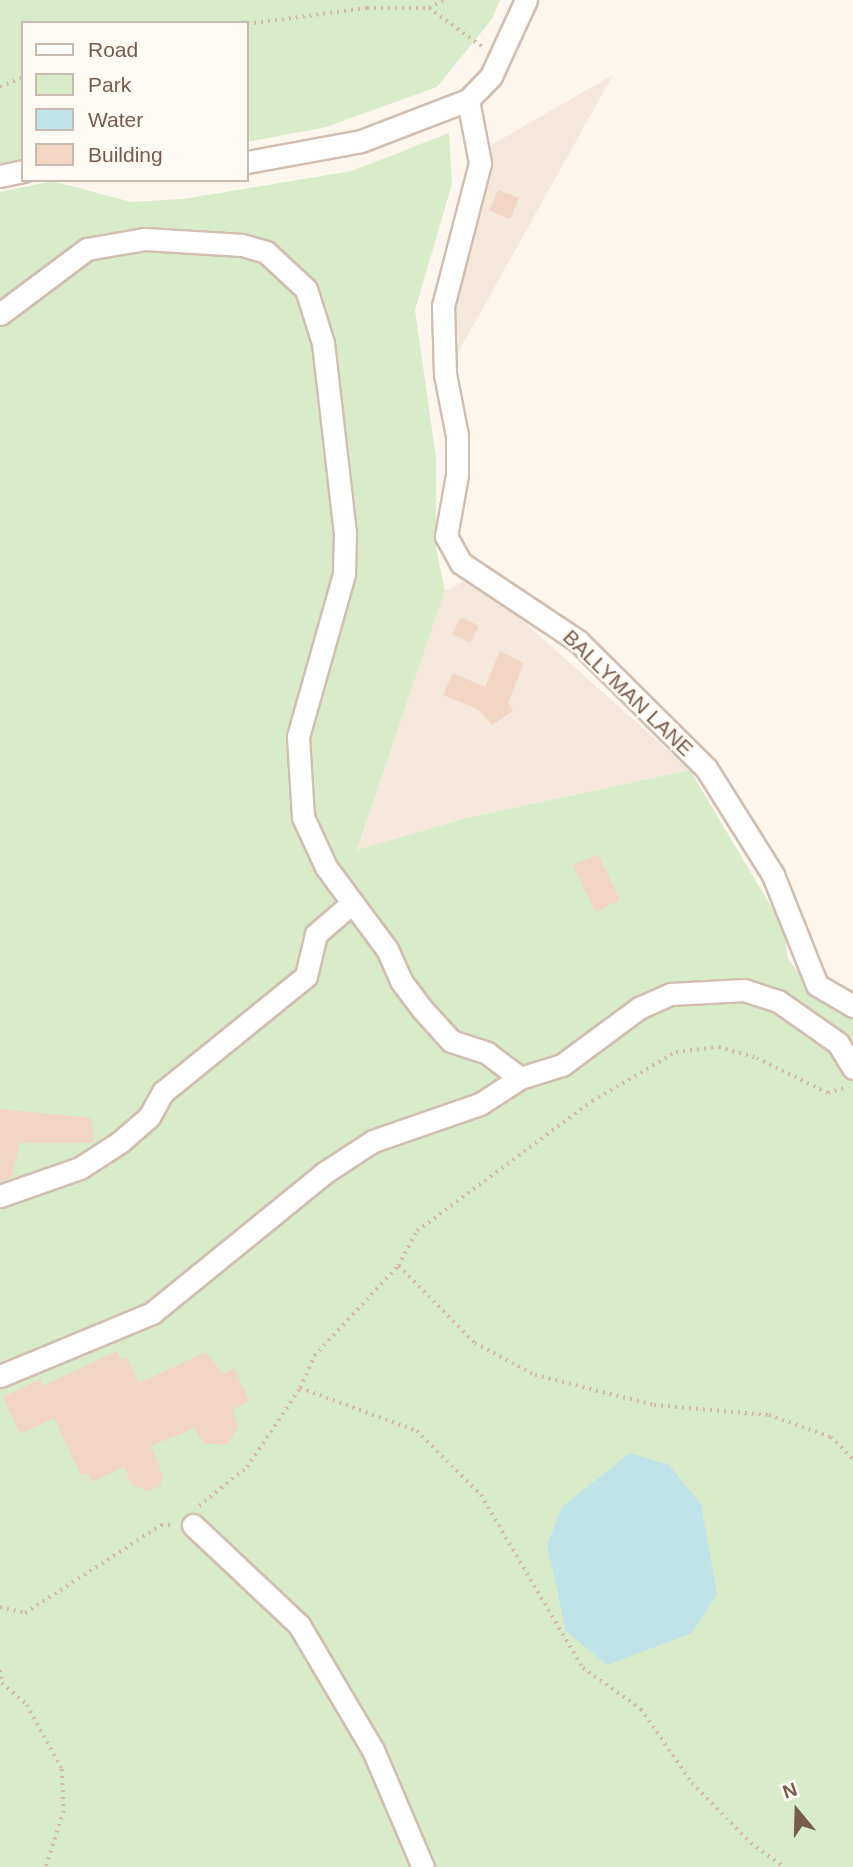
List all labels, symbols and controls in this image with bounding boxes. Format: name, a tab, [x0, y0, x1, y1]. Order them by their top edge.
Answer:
legend	[21, 21, 248, 182]
text: Road	[88, 38, 138, 61]
text: Park	[88, 73, 131, 96]
text: Water	[88, 108, 143, 131]
text: Building	[88, 143, 163, 166]
street label: BALLYMAN LANE	[558, 624, 698, 762]
north arrow	[762, 1776, 832, 1846]
text: N	[780, 1779, 800, 1803]

